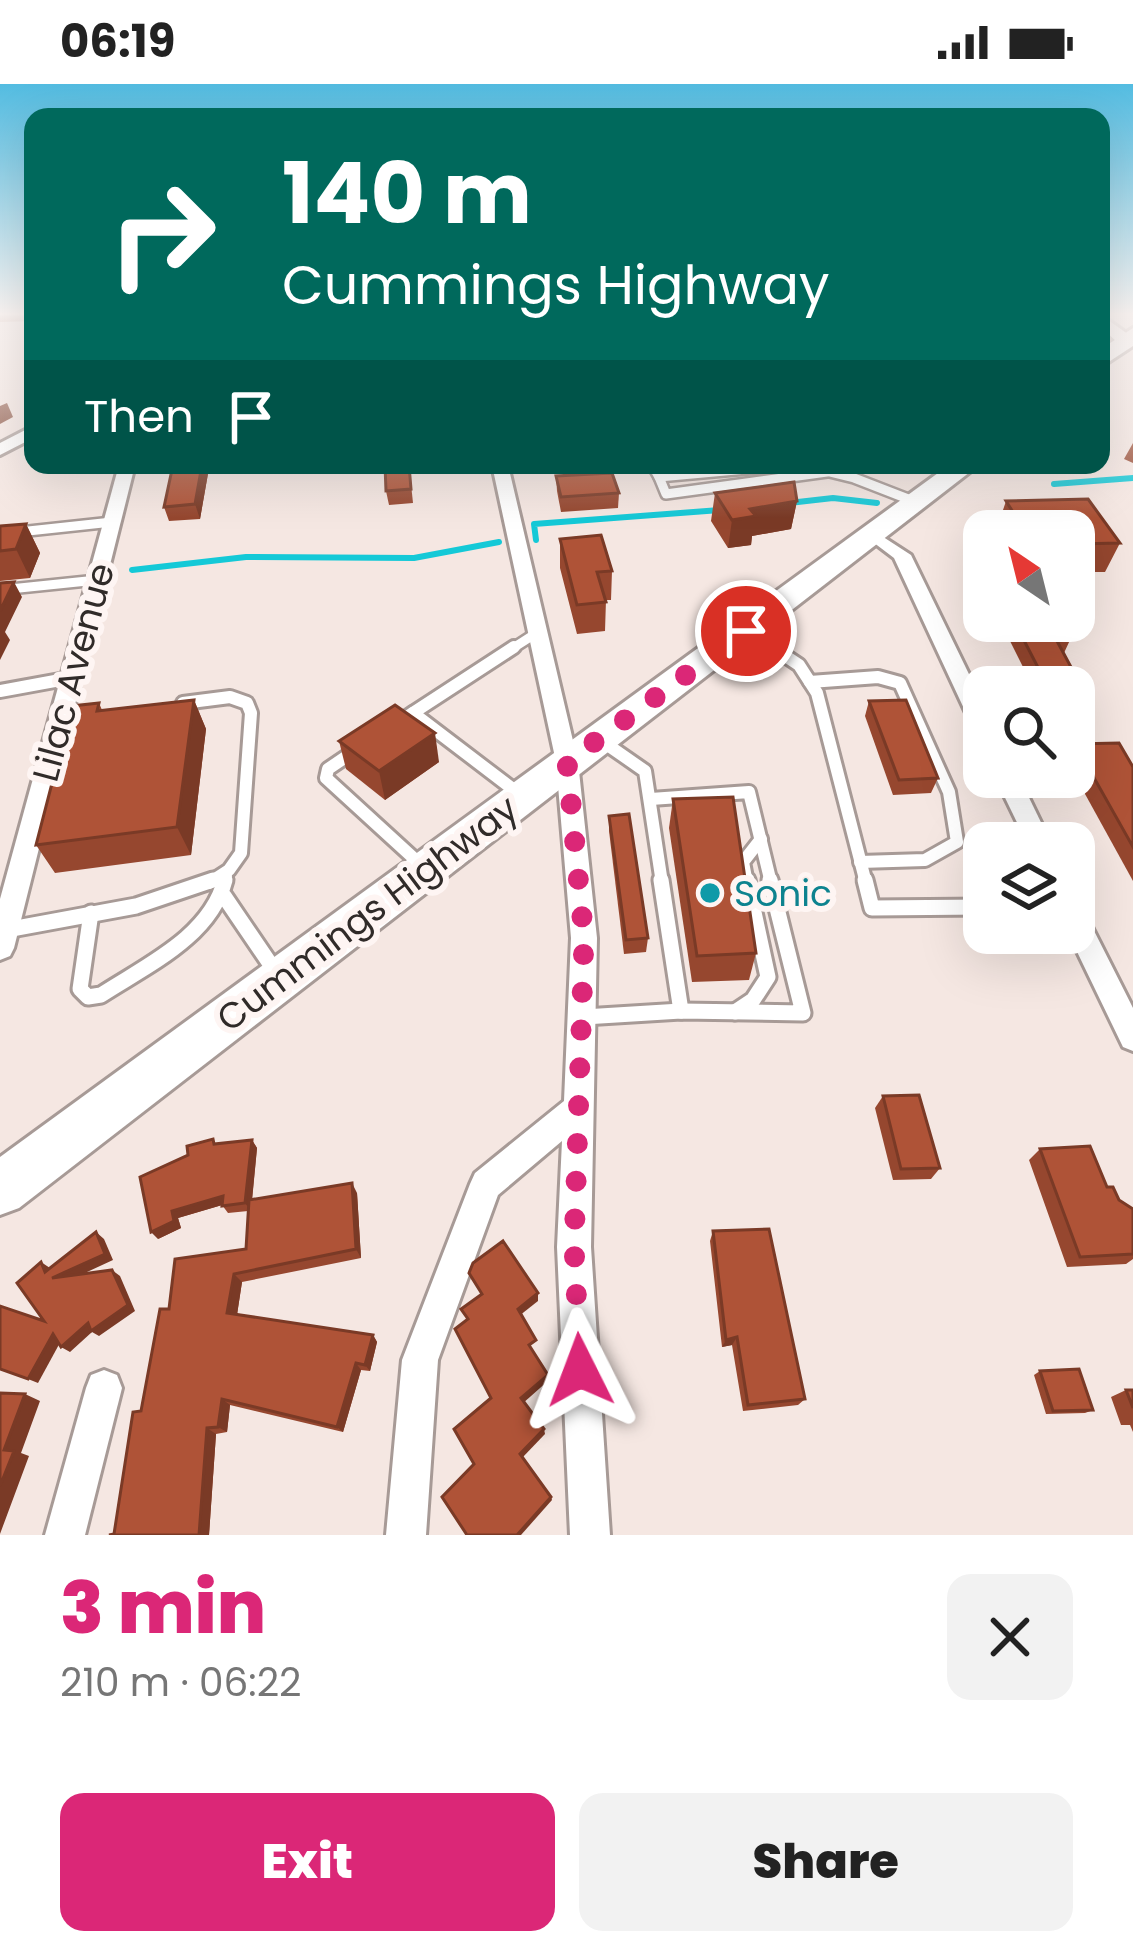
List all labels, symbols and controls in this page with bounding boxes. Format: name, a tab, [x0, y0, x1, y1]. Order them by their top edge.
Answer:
text: 06:19	[60, 10, 175, 73]
text: 140 m	[282, 135, 532, 252]
icon: right	[84, 156, 240, 312]
text: Cummings Highway	[282, 247, 829, 323]
icon: arrive	[218, 384, 284, 450]
text: Then	[84, 385, 194, 448]
north arrow	[963, 510, 1095, 642]
map controls	[963, 510, 1095, 954]
street label: Lilac Avenue	[20, 557, 127, 787]
pin	[695, 580, 797, 682]
icon: arrive	[713, 598, 779, 664]
button: search	[963, 666, 1095, 798]
street label: Cummings Highway	[206, 783, 528, 1044]
button: layers	[963, 822, 1095, 954]
place label: Sonic	[734, 868, 832, 919]
marker: Sonic	[697, 880, 723, 906]
position arrow	[517, 1307, 643, 1433]
text: 3 min	[60, 1557, 266, 1658]
button: close	[947, 1574, 1073, 1700]
text: 210 m · 06:22	[60, 1655, 302, 1710]
button: Exit	[60, 1793, 555, 1931]
button: Share	[579, 1793, 1073, 1931]

